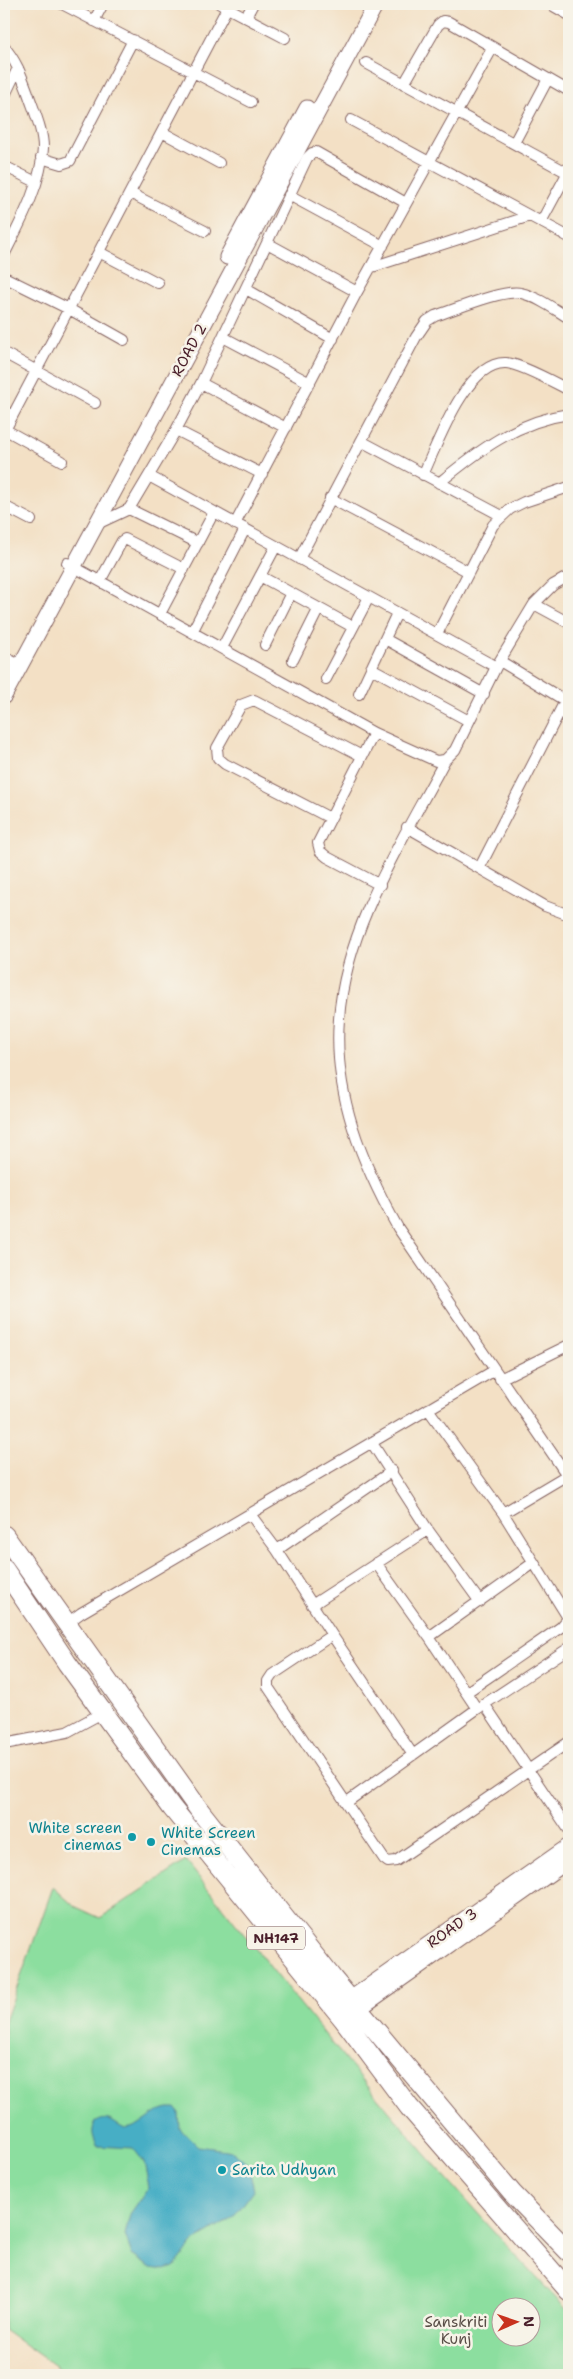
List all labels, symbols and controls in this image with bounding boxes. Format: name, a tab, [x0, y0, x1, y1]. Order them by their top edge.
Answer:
street label: ROAD 2	[167, 320, 211, 380]
place label: White screen cinemas	[28, 1818, 122, 1855]
place label: White Screen Cinemas	[161, 1823, 256, 1860]
marker: White screen cinemas	[126, 1831, 138, 1843]
marker: White Screen Cinemas	[145, 1836, 157, 1848]
street label: ROAD 3	[423, 1903, 481, 1953]
road number: NH147	[247, 1926, 305, 1950]
place label: Sarita Udhyan	[232, 2160, 336, 2180]
marker: Sarita Udhyan	[216, 2164, 228, 2176]
north arrow	[490, 2296, 540, 2346]
park label: Sanskriti Kunj	[424, 2312, 488, 2349]
text: N	[520, 2316, 538, 2327]

